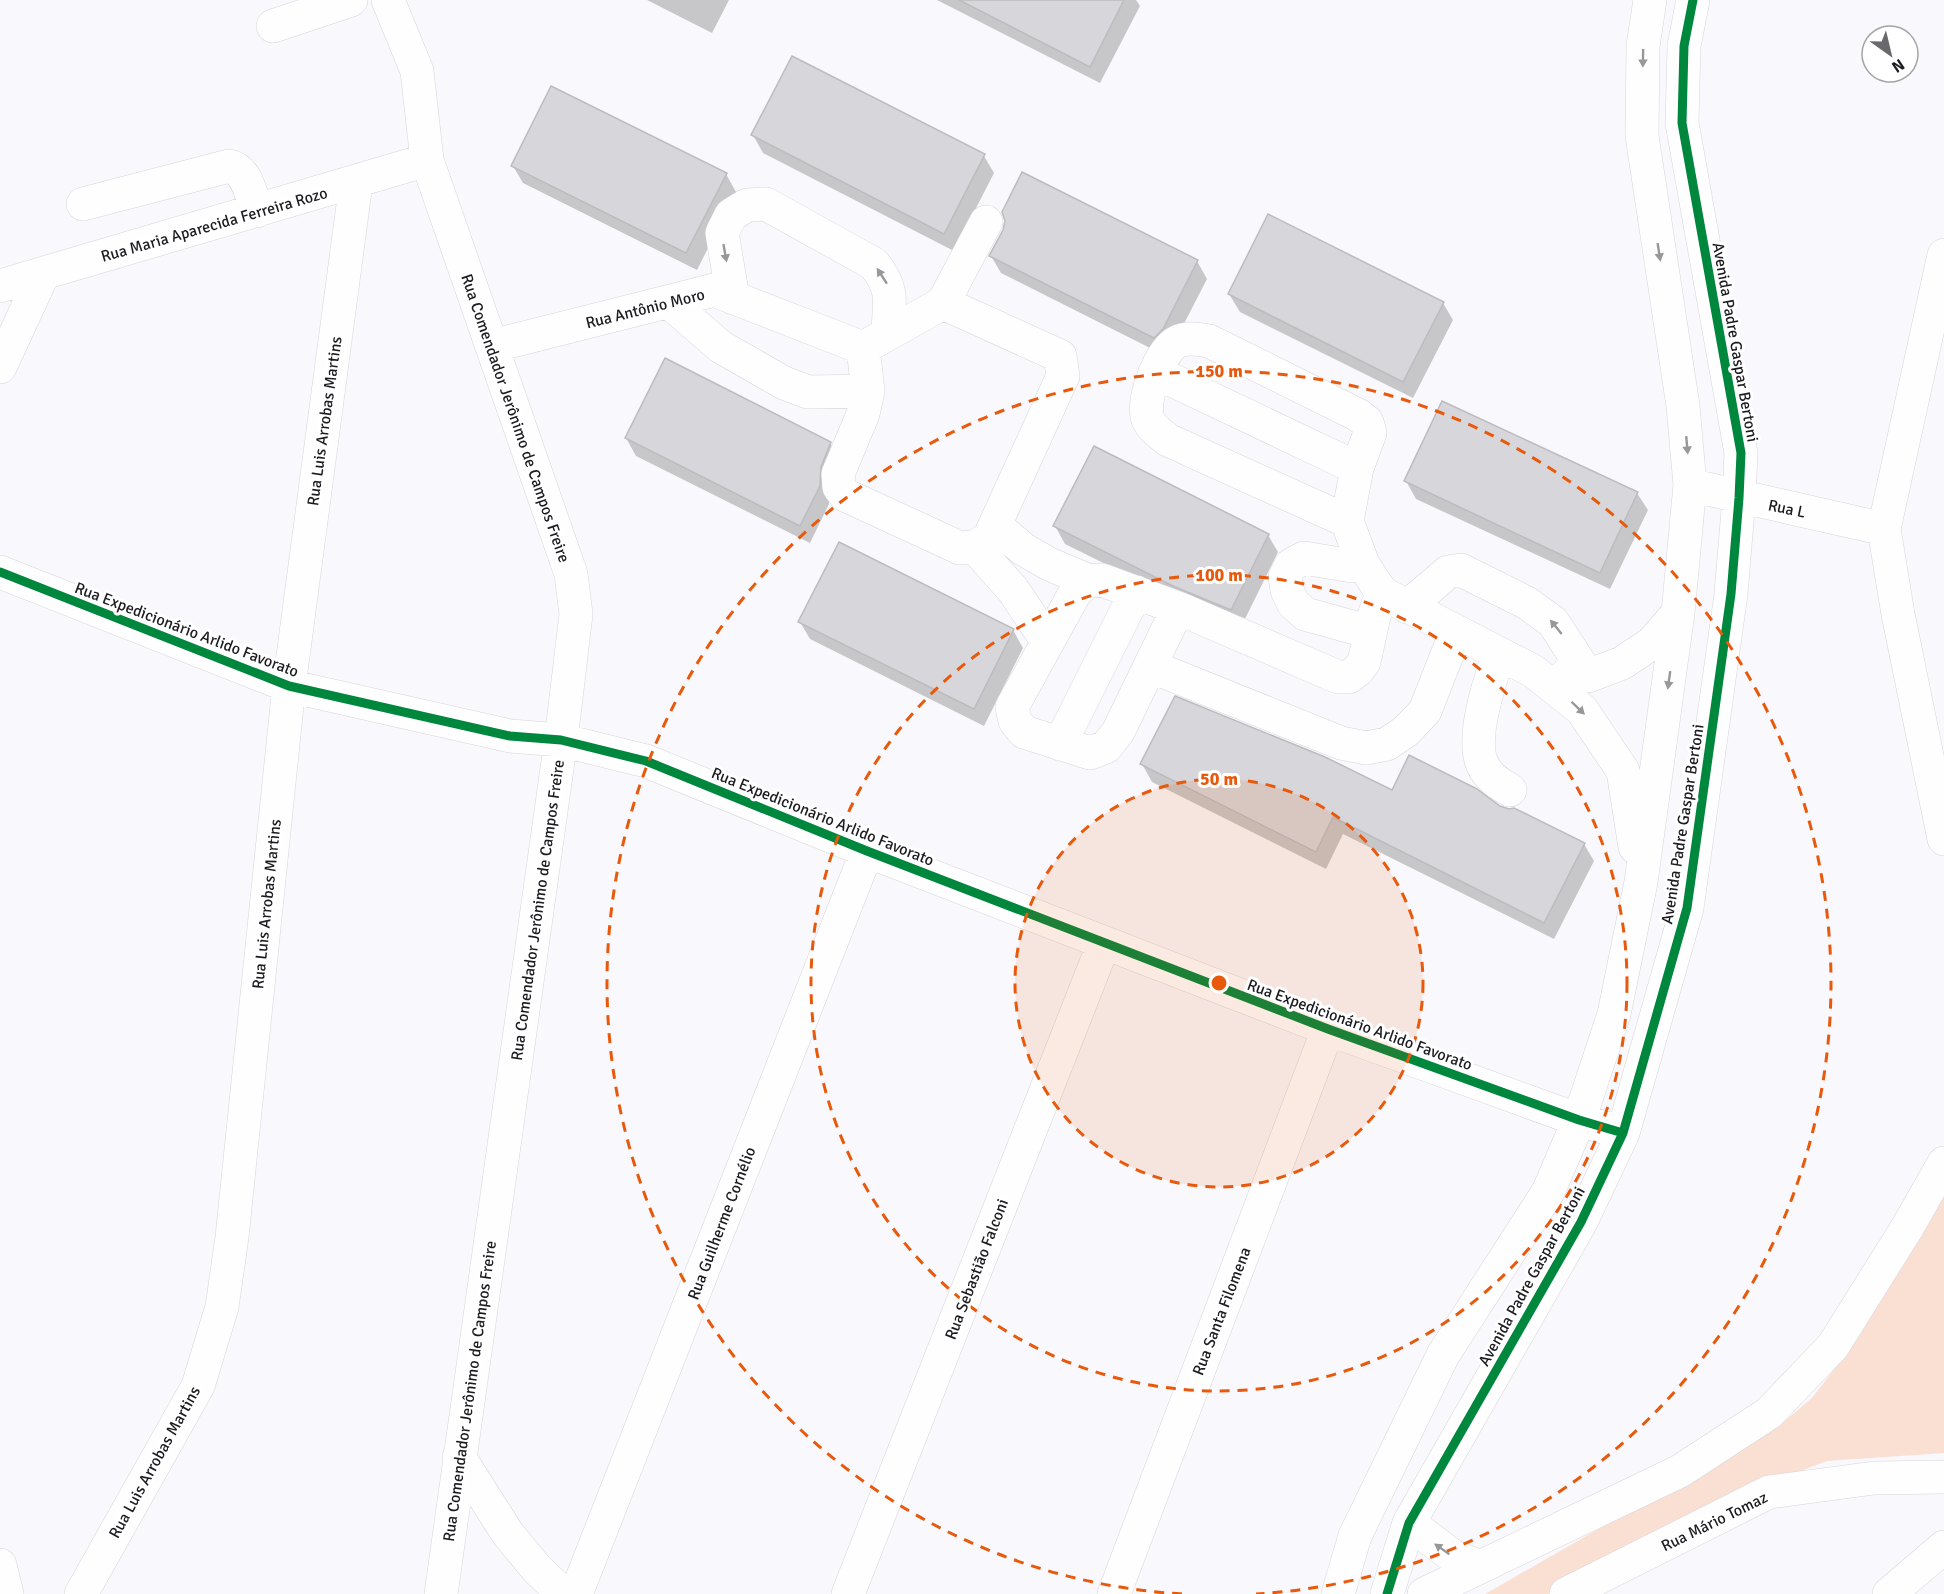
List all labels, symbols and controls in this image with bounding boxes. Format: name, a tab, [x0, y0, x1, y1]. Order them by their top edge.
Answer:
north arrow	[1860, 24, 1920, 84]
one-way arrow	[1638, 48, 1648, 67]
text: N	[1888, 54, 1908, 77]
street label: Rua Maria Aparecida Ferreira Rozo	[99, 183, 330, 267]
street label: Avenida Padre Gaspar Bertoni	[1708, 241, 1762, 444]
one-way arrow	[1655, 242, 1664, 261]
one-way arrow	[721, 244, 730, 263]
one-way arrow	[877, 268, 888, 284]
street label: Rua Comendador Jerônimo de Campos Freire	[456, 271, 574, 565]
street label: Rua Antônio Moro	[584, 285, 707, 333]
street label: Rua Luis Arrobas Martins	[303, 335, 347, 507]
text: 150 m	[1195, 360, 1243, 382]
one-way arrow	[1682, 435, 1692, 454]
street label: Rua L	[1766, 495, 1807, 523]
text: 100 m	[1195, 564, 1243, 586]
street label: Rua Expedicionário Arlido Favorato	[72, 578, 301, 682]
one-way arrow	[1549, 619, 1562, 635]
one-way arrow	[1664, 671, 1673, 690]
one-way arrow	[1570, 701, 1585, 715]
street label: Avenida Padre Gaspar Bertoni	[1657, 723, 1709, 926]
street label: Rua Comendador Jerônimo de Campos Freire	[507, 758, 569, 1062]
street label: Rua Expedicionário Arlido Favorato	[708, 763, 937, 871]
text: 50 m	[1200, 768, 1238, 790]
street label: Rua Luis Arrobas Martins	[248, 818, 286, 990]
centre of rings	[1209, 973, 1229, 993]
street label: Rua Expedicionário Arlido Favorato	[1244, 975, 1475, 1075]
street label: Rua Guilherme Cornélio	[684, 1144, 760, 1303]
street label: Avenida Padre Gaspar Bertoni	[1474, 1183, 1590, 1370]
street label: Rua Sebastião Falconi	[941, 1196, 1013, 1343]
street label: Rua Comendador Jerônimo de Campos Freire	[439, 1239, 501, 1543]
street label: Rua Santa Filomena	[1188, 1244, 1256, 1378]
street label: Rua Luis Arrobas Martins	[105, 1383, 205, 1542]
street label: Rua Mário Tomaz	[1658, 1488, 1771, 1556]
one-way arrow	[1434, 1543, 1450, 1555]

